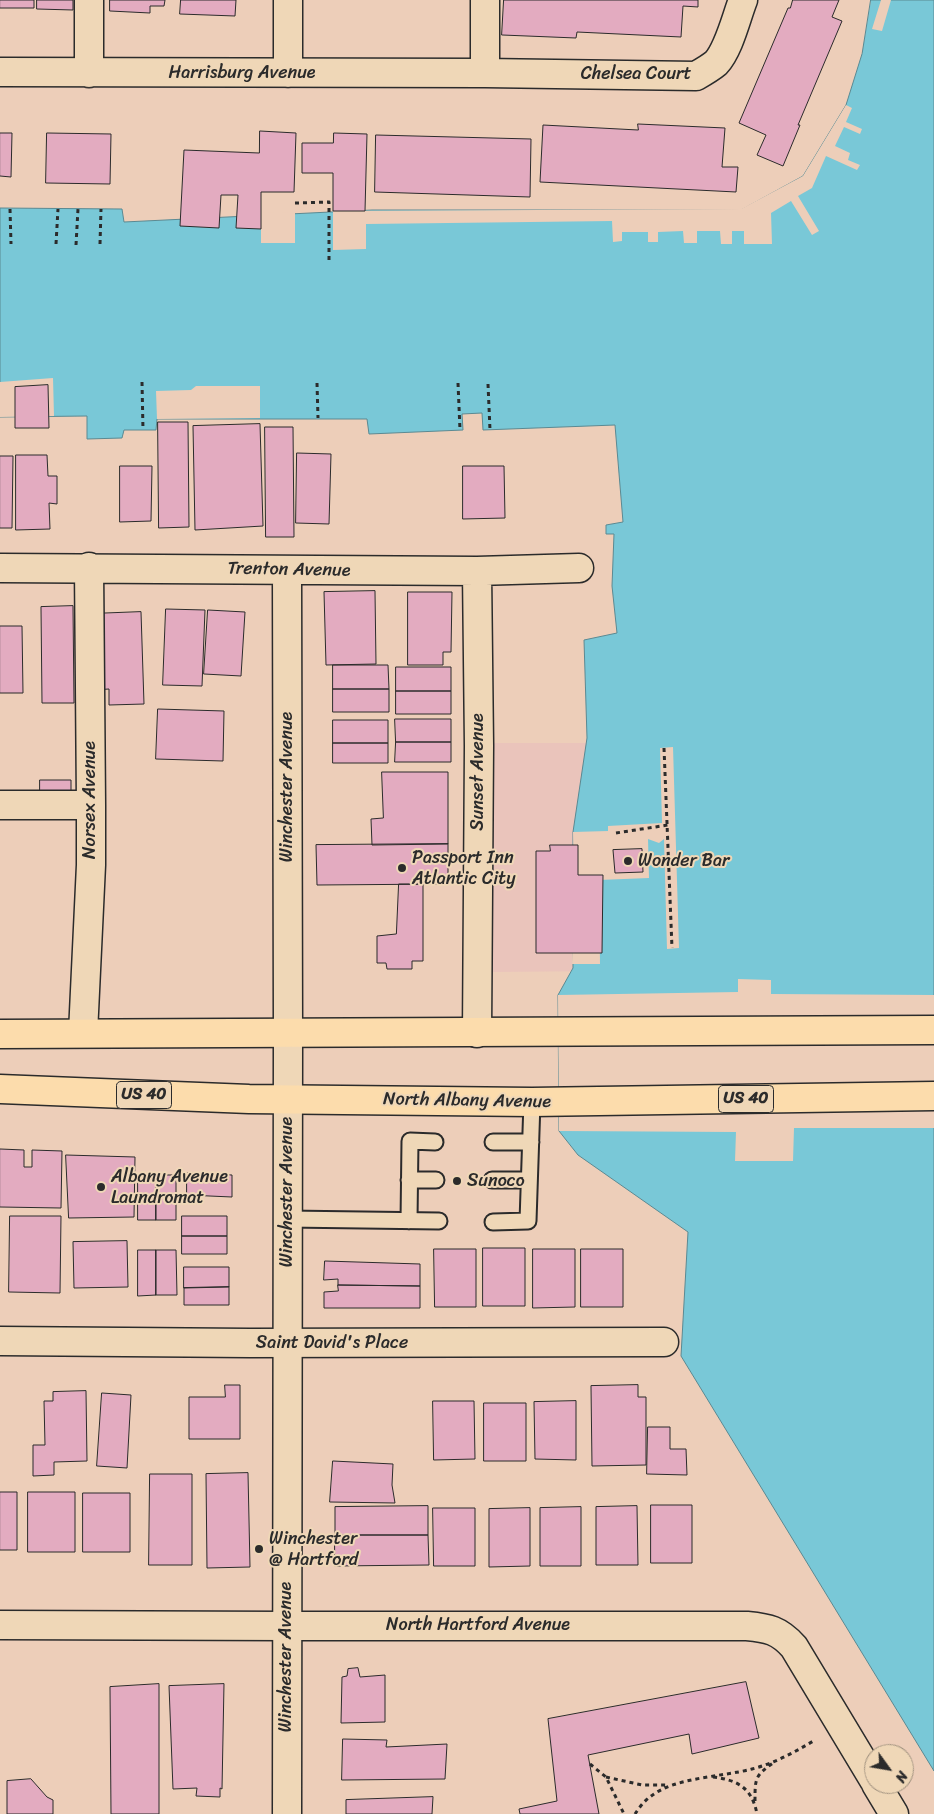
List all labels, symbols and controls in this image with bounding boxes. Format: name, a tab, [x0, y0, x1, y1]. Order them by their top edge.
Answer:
street label: Harrisburg Avenue	[168, 62, 316, 84]
street label: Chelsea Court	[581, 63, 691, 85]
street label: Trenton Avenue	[227, 558, 351, 582]
street label: Winchester Avenue	[276, 712, 298, 862]
street label: Sunset Avenue	[467, 713, 489, 831]
street label: Norsex Avenue	[79, 741, 101, 859]
place label: Passport Inn Atlantic City	[412, 847, 516, 890]
place label: Wonder Bar	[638, 850, 729, 872]
marker: Wonder Bar	[622, 855, 634, 867]
marker: Passport Inn Atlantic City	[396, 862, 408, 874]
road number: US 40	[116, 1082, 172, 1108]
road number: US 40	[718, 1086, 774, 1112]
street label: North Albany Avenue	[383, 1089, 551, 1113]
street label: Winchester Avenue	[276, 1117, 298, 1267]
place label: Albany Avenue Laundromat	[111, 1166, 228, 1208]
place label: Sunoco	[467, 1170, 525, 1192]
marker: Sunoco	[451, 1175, 463, 1187]
marker: Albany Avenue Laundromat	[95, 1181, 107, 1193]
street label: Saint David's Place	[256, 1332, 408, 1354]
place label: Winchester @ Hartford	[269, 1528, 358, 1570]
marker: Winchester @ Hartford	[253, 1543, 265, 1555]
street label: Winchester Avenue	[275, 1582, 297, 1732]
street label: North Hartford Avenue	[386, 1614, 570, 1636]
north arrow	[864, 1744, 914, 1794]
text: N	[888, 1766, 914, 1787]

